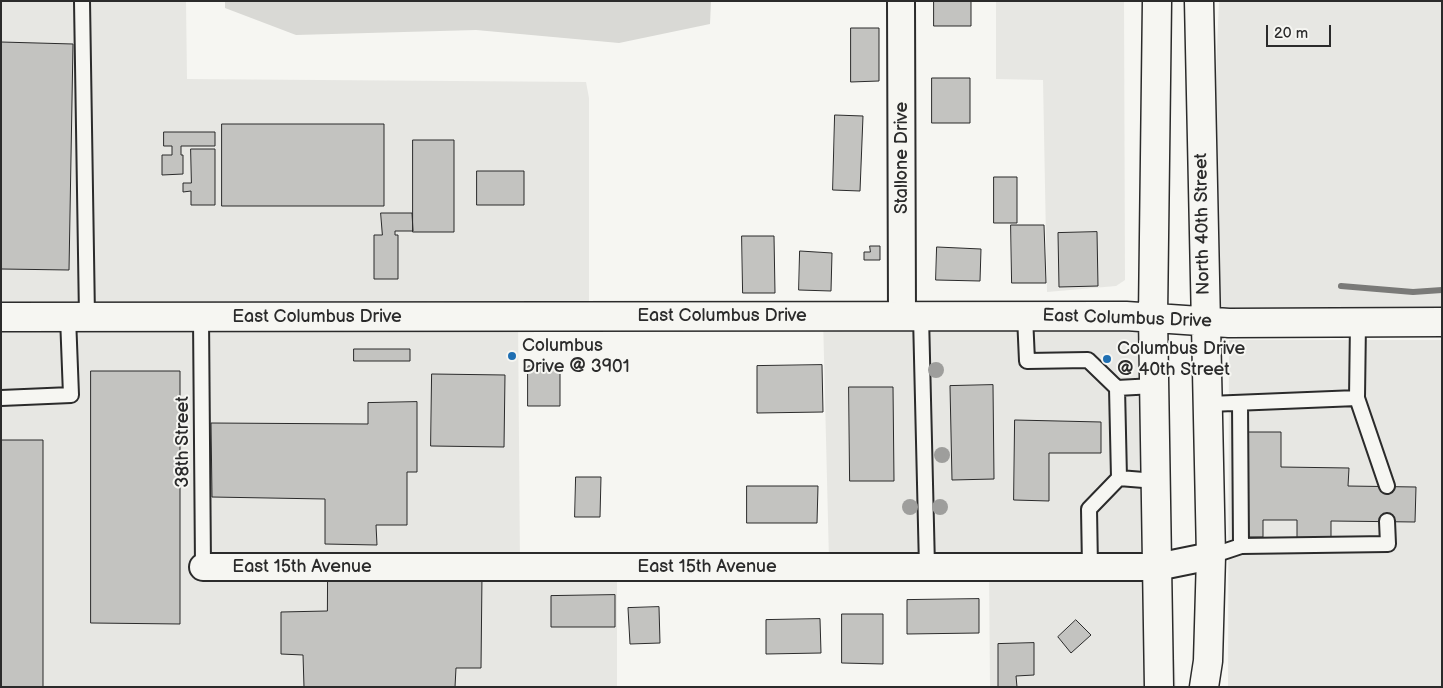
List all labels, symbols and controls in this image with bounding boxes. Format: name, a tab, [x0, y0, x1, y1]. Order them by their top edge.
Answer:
scale bar	[1268, 15, 1333, 47]
text: 20 m	[1274, 24, 1308, 43]
street label: Stallone Drive	[891, 102, 913, 214]
street label: North 40th Street	[1191, 153, 1215, 295]
street label: East Columbus Drive	[637, 305, 807, 327]
street label: East Columbus Drive	[1042, 305, 1212, 333]
street label: East Columbus Drive	[232, 306, 402, 328]
place label: Columbus Drive @ 3901	[522, 335, 630, 378]
place label: Columbus Drive @ 40th Street	[1117, 338, 1245, 380]
marker: Columbus Drive @ 3901	[506, 350, 518, 362]
marker: Columbus Drive @ 40th Street	[1101, 353, 1113, 365]
street label: 38th Street	[172, 396, 194, 488]
street label: East 15th Avenue	[232, 556, 372, 578]
street label: East 15th Avenue	[637, 556, 777, 578]

